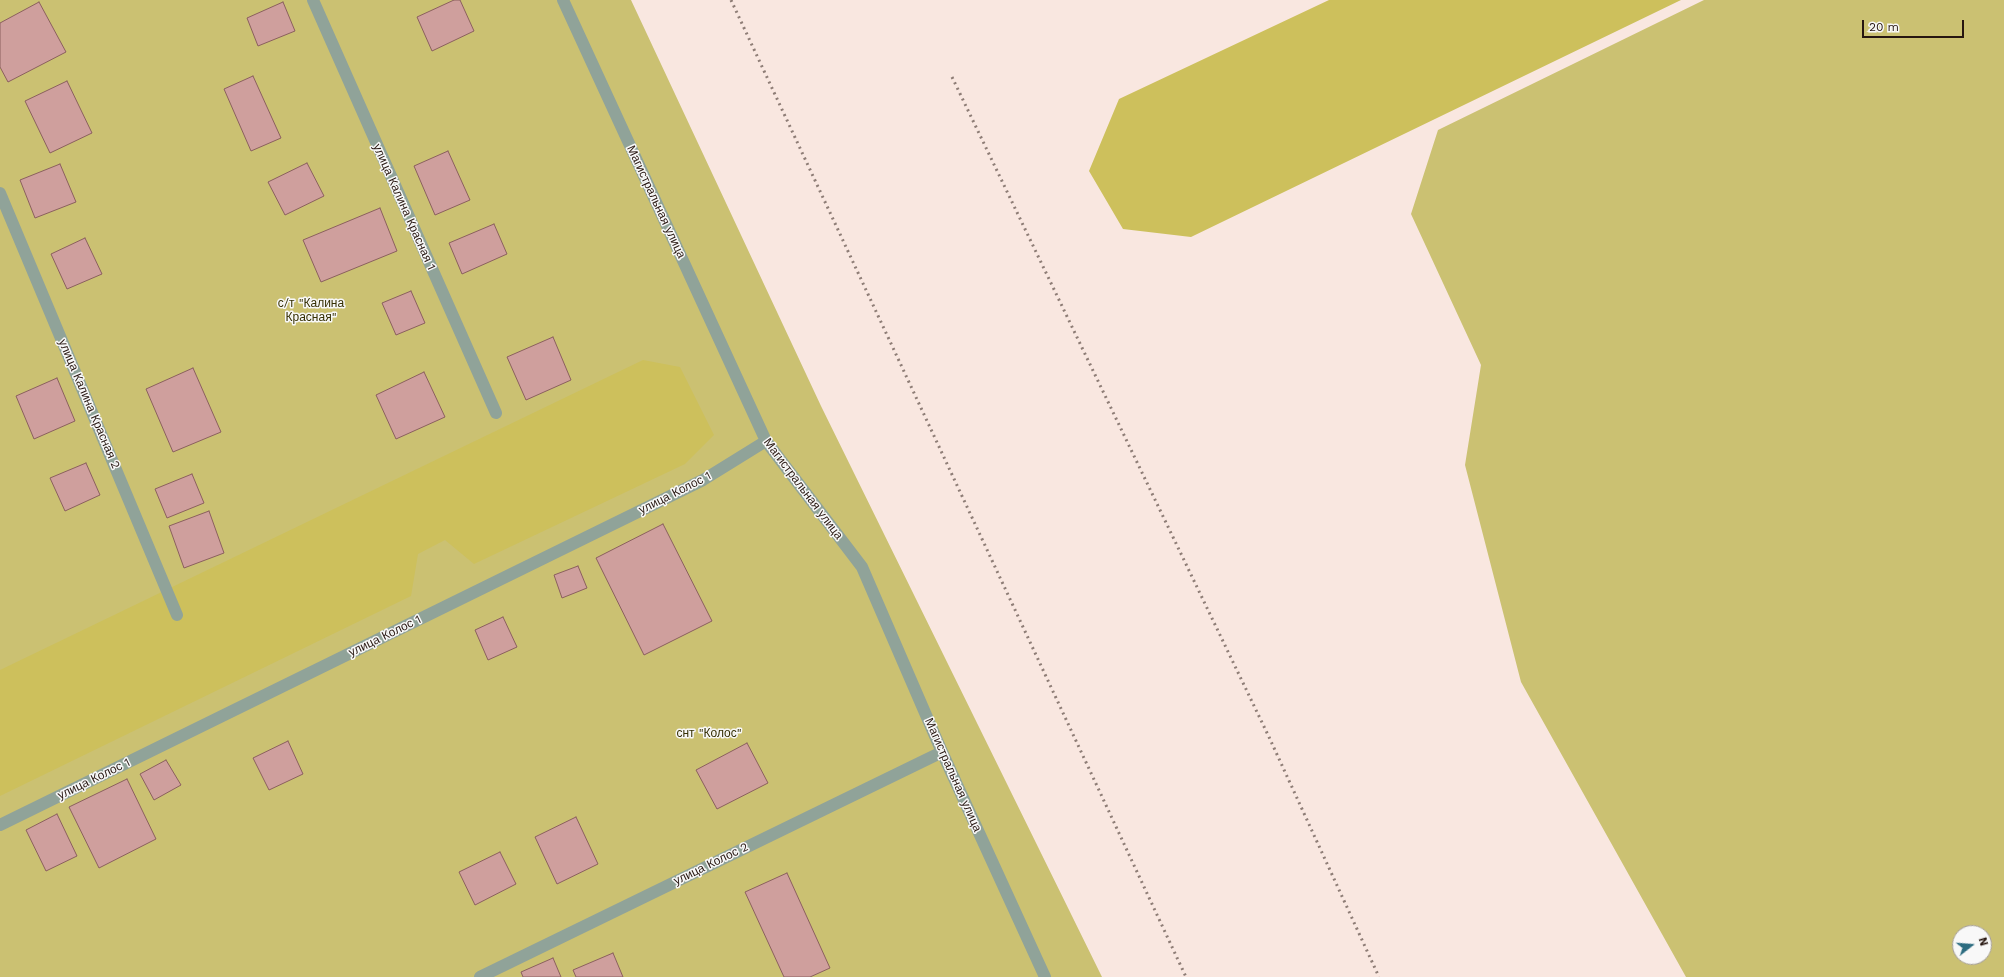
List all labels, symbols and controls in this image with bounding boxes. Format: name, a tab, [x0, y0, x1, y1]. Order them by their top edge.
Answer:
scale bar	[1864, 12, 1966, 38]
text: 20 m	[1869, 20, 1899, 34]
street label: улица Калина Красная 1	[370, 142, 438, 272]
street label: Магистральная улица	[624, 143, 688, 261]
park label: с/т "Калина Красная"	[278, 296, 344, 324]
street label: улица Калина Красная 2	[55, 337, 123, 471]
street label: Магистральная улица	[760, 436, 846, 542]
street label: улица Колос 1	[637, 469, 713, 517]
street label: улица Колос 1	[346, 612, 424, 660]
street label: Магистральная улица	[921, 716, 985, 834]
park label: снт "Колос"	[676, 726, 742, 740]
street label: улица Колос 1	[55, 755, 133, 803]
street label: улица Колос 2	[671, 840, 751, 888]
north arrow	[1952, 925, 1992, 965]
text: N	[1976, 936, 1990, 947]

